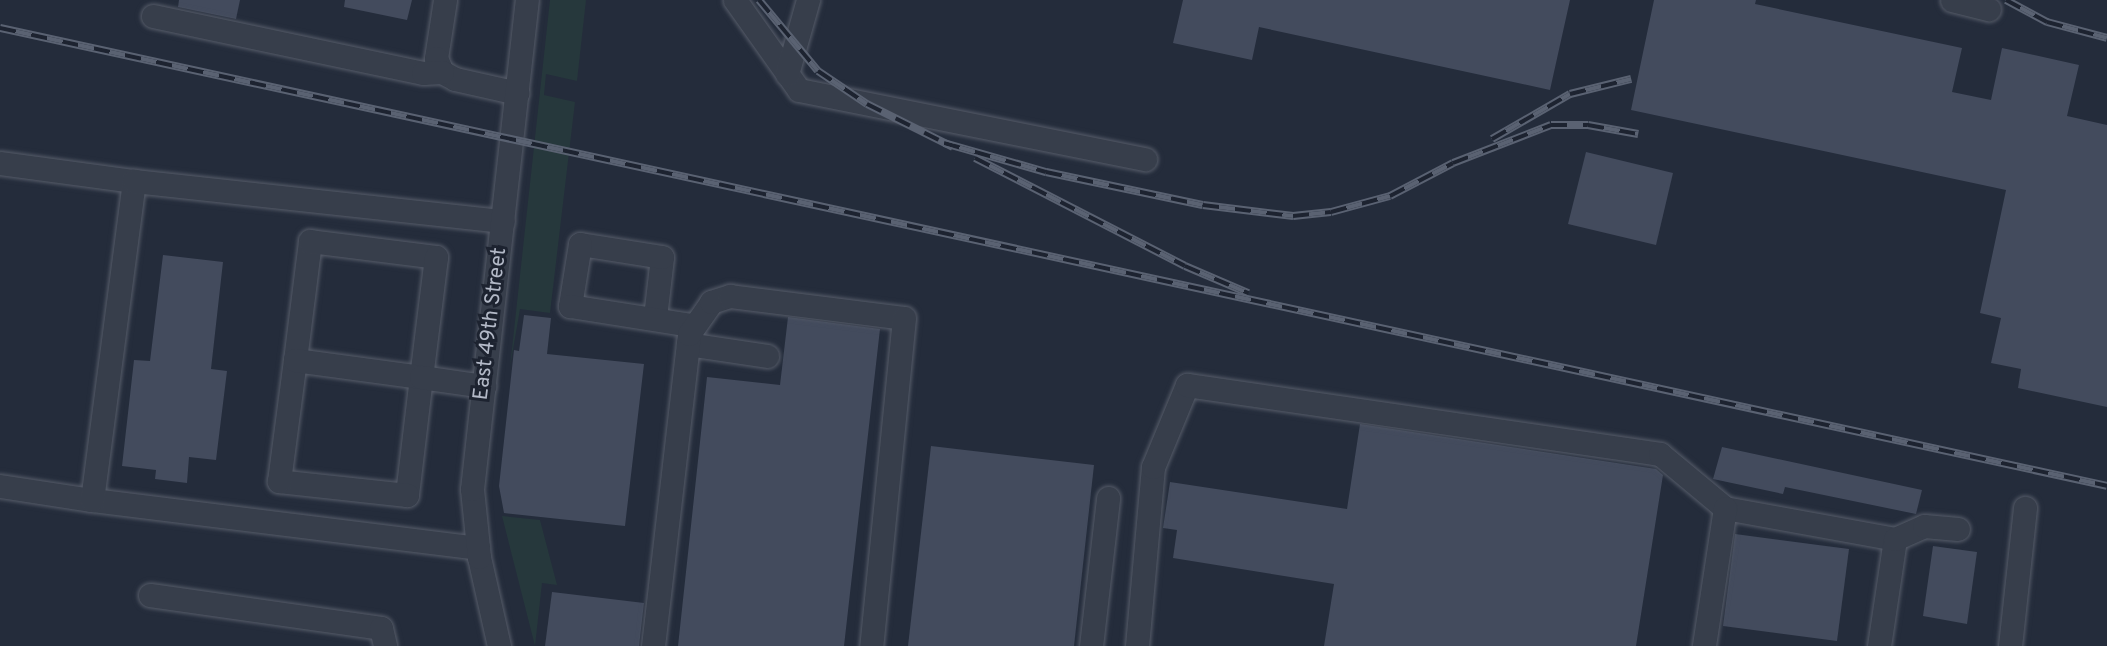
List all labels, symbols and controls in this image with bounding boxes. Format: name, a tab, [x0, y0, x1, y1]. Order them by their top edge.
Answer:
street label: East 49th Street	[469, 246, 513, 402]

